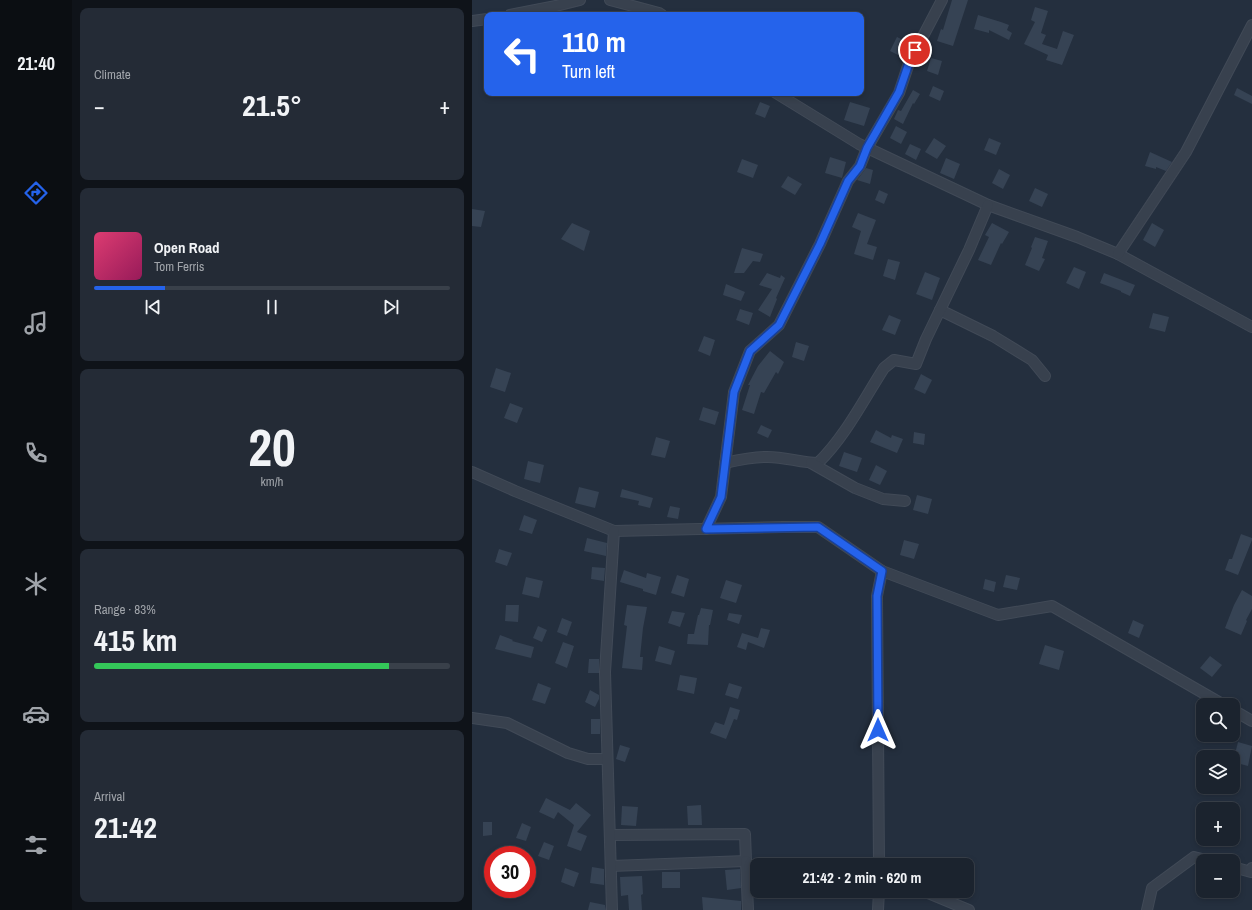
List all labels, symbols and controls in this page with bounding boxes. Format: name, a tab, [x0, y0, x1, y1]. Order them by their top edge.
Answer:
text: 110 m	[562, 23, 626, 61]
icon: left	[496, 28, 548, 80]
pin	[898, 33, 932, 67]
icon: arrive	[904, 39, 926, 61]
text: 21:40	[17, 51, 55, 76]
text: Turn left	[562, 59, 615, 84]
text: Climate	[94, 66, 131, 83]
text: 21.5°	[242, 85, 302, 125]
text: −	[94, 91, 105, 121]
text: +	[439, 91, 450, 121]
icon: directions	[22, 179, 50, 207]
text: Open Road	[154, 237, 220, 258]
text: Tom Ferris	[154, 258, 204, 275]
icon: previous	[142, 296, 164, 318]
icon: pause	[261, 296, 283, 318]
icon: next	[380, 296, 402, 318]
icon: music	[22, 309, 50, 337]
text: 20	[248, 412, 296, 482]
icon: phone	[22, 439, 50, 467]
text: km/h	[260, 473, 284, 490]
icon: climate	[22, 570, 50, 598]
text: Range · 83%	[94, 601, 156, 618]
text: 415 km	[94, 620, 177, 660]
map controls	[1196, 698, 1240, 898]
button: search	[1196, 698, 1240, 742]
icon: car	[22, 700, 50, 728]
position arrow	[857, 709, 899, 751]
button: layers	[1196, 750, 1240, 794]
text: Arrival	[94, 788, 125, 805]
button: +	[1196, 802, 1240, 846]
text: 21:42	[94, 807, 157, 847]
icon: filters	[22, 831, 50, 859]
speed limit sign: 30	[484, 846, 536, 898]
button: −	[1196, 854, 1240, 898]
text: 21:42 · 2 min · 620 m	[803, 867, 921, 888]

